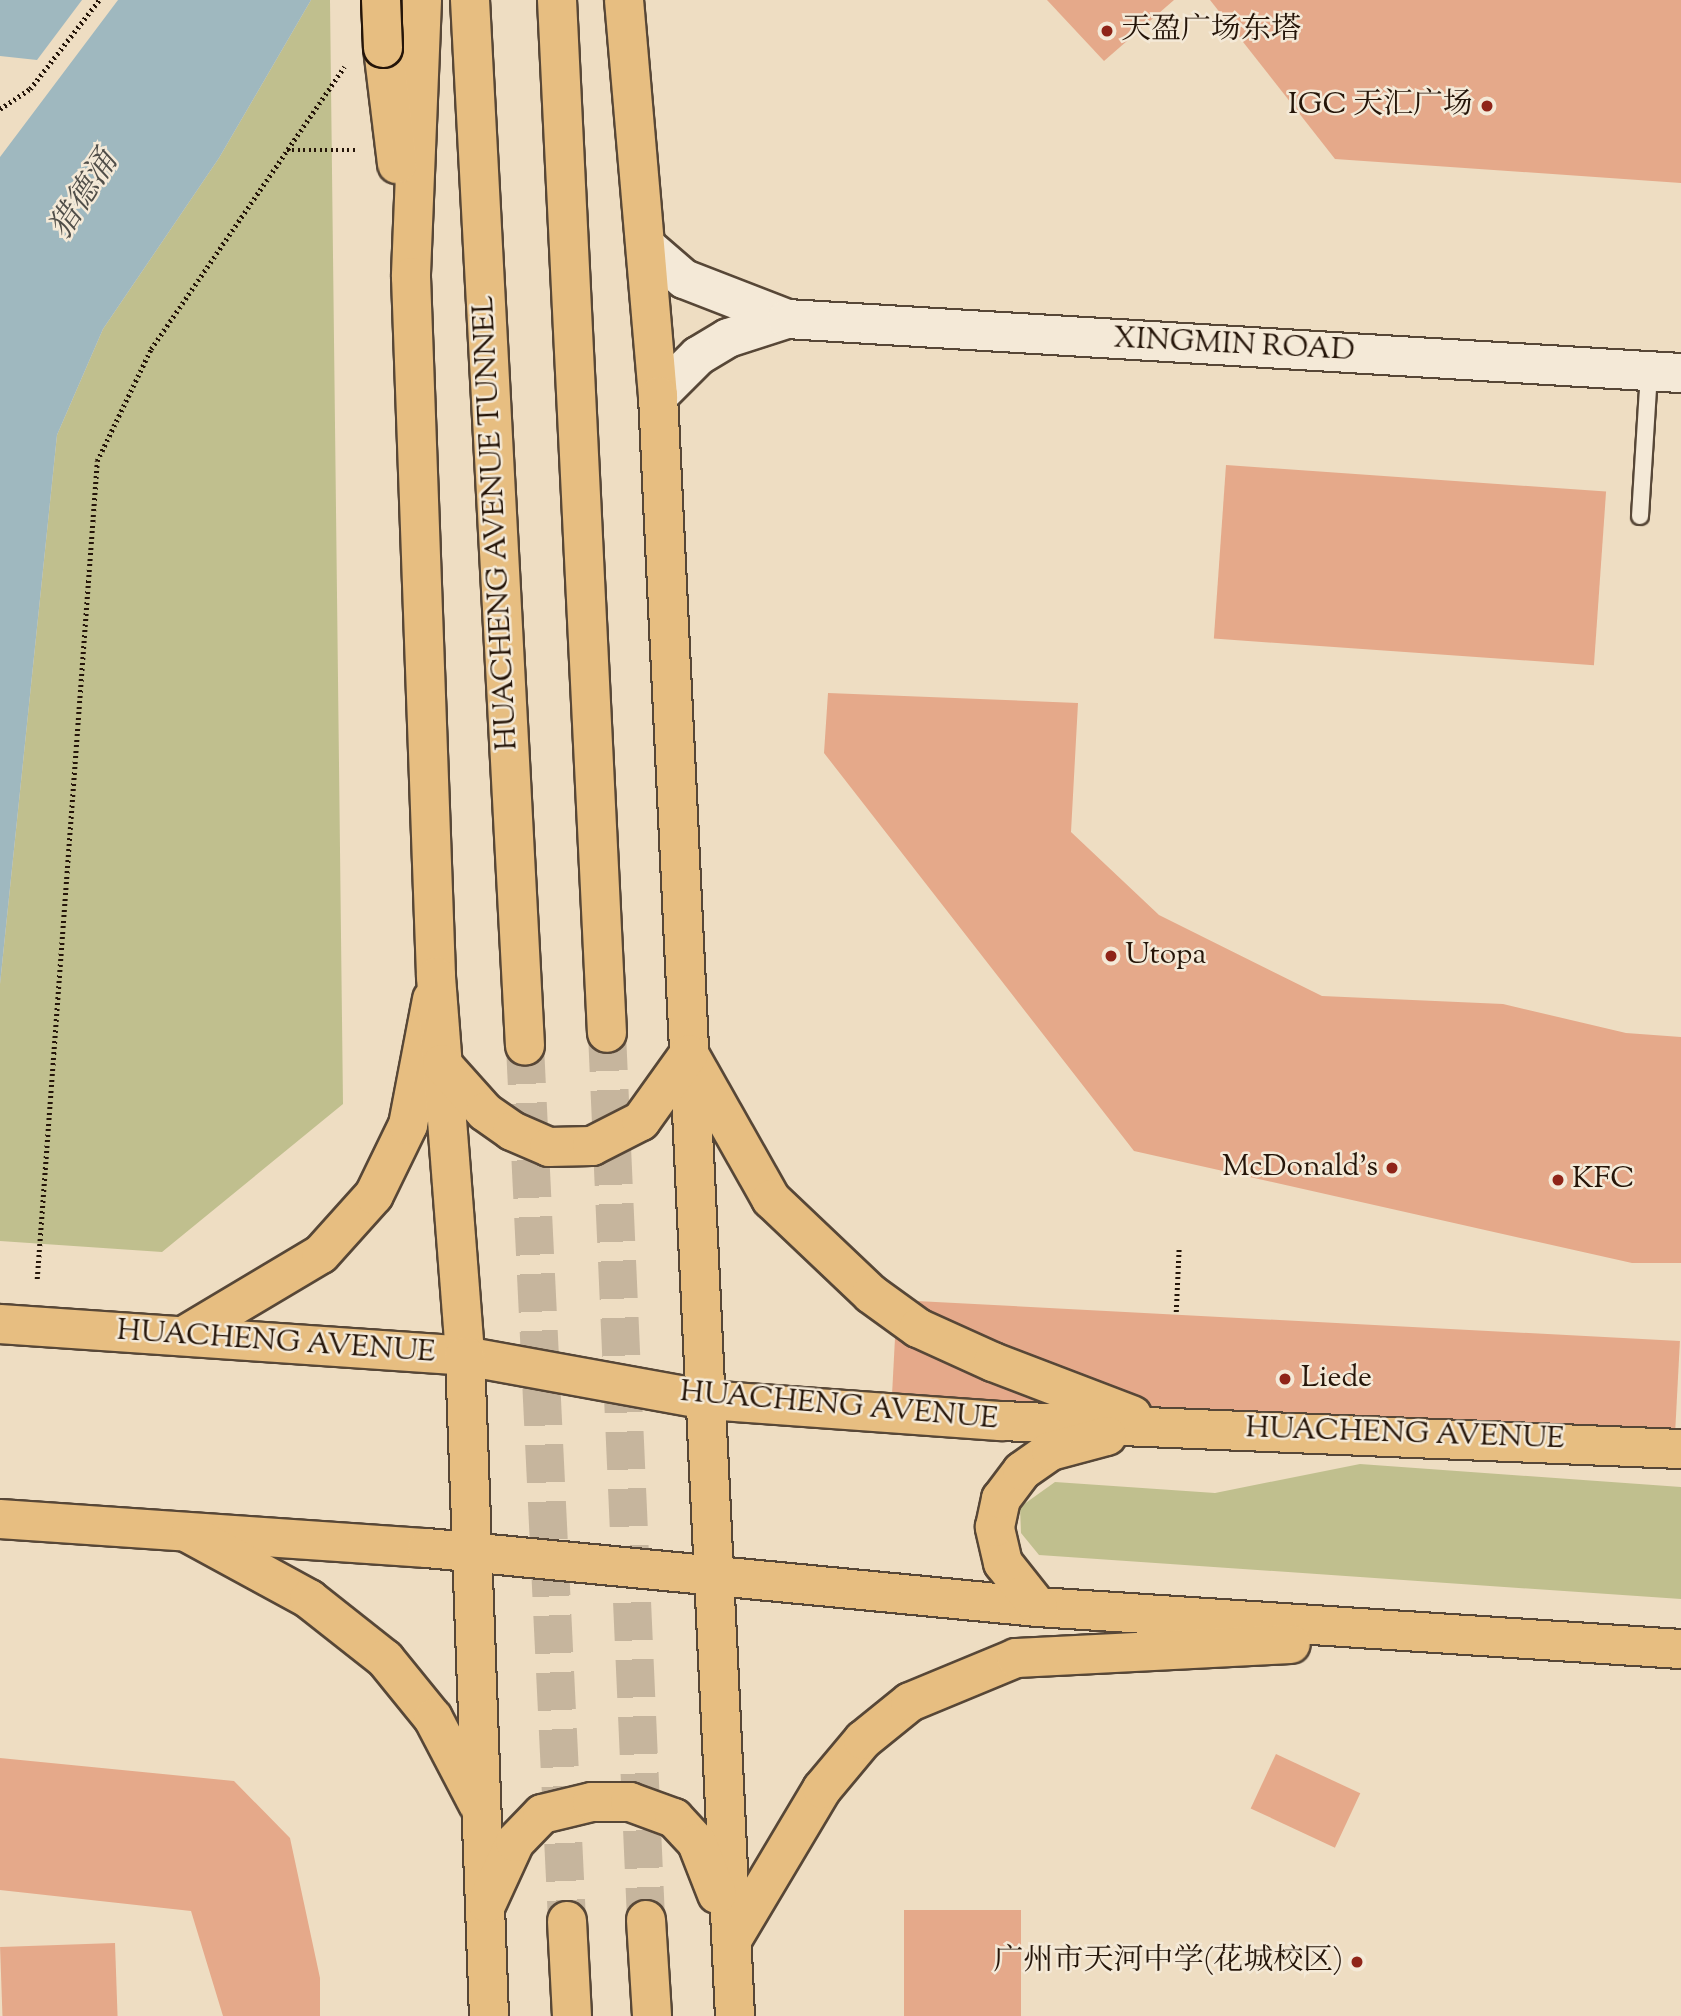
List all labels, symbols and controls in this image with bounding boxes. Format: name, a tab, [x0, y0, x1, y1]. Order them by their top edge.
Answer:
place label: 天盈广场东塔	[1121, 13, 1301, 49]
marker: 天盈广场东塔	[1099, 23, 1115, 39]
place label: IGC 天汇广场	[1288, 88, 1473, 124]
marker: IGC 天汇广场	[1479, 98, 1495, 114]
water label: 猎德涌	[43, 145, 127, 247]
street label: HUACHENG AVENUE TUNNEL	[467, 295, 527, 751]
street label: XINGMIN ROAD	[1112, 322, 1356, 370]
place label: Utopa	[1125, 938, 1206, 974]
marker: Utopa	[1103, 948, 1119, 964]
place label: McDonald's	[1222, 1150, 1378, 1186]
marker: McDonald's	[1384, 1160, 1400, 1176]
place label: KFC	[1572, 1162, 1635, 1198]
marker: KFC	[1550, 1172, 1566, 1188]
street label: HUACHENG AVENUE	[116, 1314, 436, 1372]
place label: Liede	[1301, 1361, 1372, 1397]
marker: Liede	[1275, 1369, 1295, 1389]
street label: HUACHENG AVENUE	[678, 1375, 1000, 1439]
street label: HUACHENG AVENUE	[1245, 1411, 1565, 1459]
place label: 广州市天河中学(花城校区)	[993, 1944, 1343, 1980]
marker: 广州市天河中学(花城校区)	[1349, 1954, 1365, 1970]

